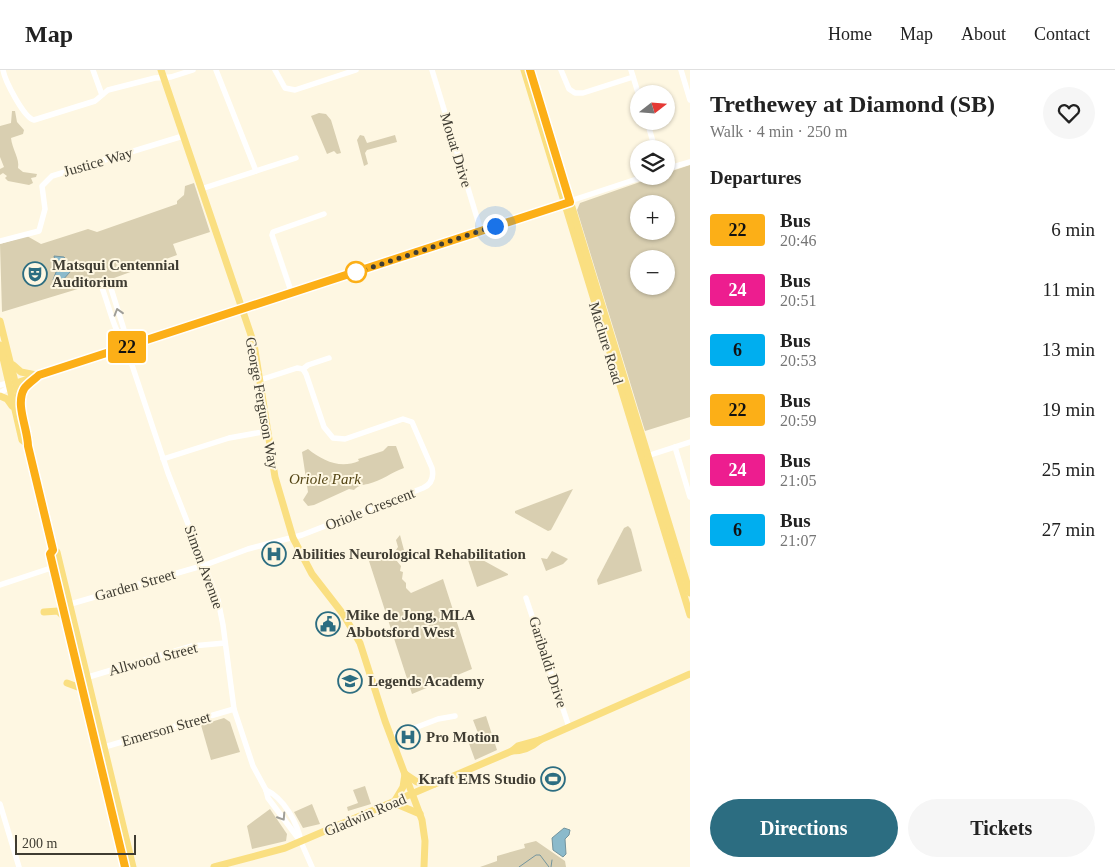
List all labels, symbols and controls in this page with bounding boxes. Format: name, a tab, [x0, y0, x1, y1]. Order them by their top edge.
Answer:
text: Map	[25, 21, 73, 47]
text: Home	[828, 24, 872, 44]
text: Map	[900, 24, 933, 44]
text: About	[961, 24, 1006, 44]
text: Contact	[1034, 24, 1090, 44]
north arrow	[630, 85, 675, 130]
map controls	[630, 85, 675, 295]
button: heart	[1043, 87, 1095, 139]
text: Trethewey at Diamond (SB)	[710, 91, 995, 117]
street label: Mouat Drive	[437, 111, 475, 190]
text: Walk · 4 min · 250 m	[710, 123, 847, 140]
button: layers	[630, 140, 675, 185]
street label: Justice Way	[61, 144, 135, 180]
text: Departures	[710, 167, 801, 188]
button: +	[630, 195, 675, 240]
text: Bus	[780, 210, 811, 231]
your location	[483, 214, 508, 239]
text: 6 min	[1051, 219, 1095, 240]
text: 22	[729, 220, 747, 240]
text: 20:46	[780, 232, 816, 249]
button: −	[630, 250, 675, 295]
place label: Matsqui Centennial Auditorium	[52, 257, 179, 290]
theatre icon: Matsqui Centennial Auditorium	[22, 261, 48, 287]
unlabelled marker	[345, 261, 367, 283]
text: Bus	[780, 270, 811, 291]
text: 11 min	[1042, 279, 1095, 300]
text: 24	[729, 280, 747, 300]
text: 20:51	[780, 292, 816, 309]
street label: Maclure Road	[586, 300, 626, 387]
one-way arrow	[114, 308, 124, 316]
text: Bus	[780, 330, 811, 351]
line badge: 22	[104, 331, 150, 363]
street label: George Ferguson Way	[243, 336, 282, 471]
text: 22	[118, 337, 136, 357]
text: 13 min	[1042, 339, 1095, 360]
text: 6	[733, 340, 742, 360]
text: 20:53	[780, 352, 816, 369]
text: Bus	[780, 390, 811, 411]
text: 19 min	[1042, 399, 1095, 420]
text: 22	[729, 400, 747, 420]
text: 20:59	[780, 412, 816, 429]
text: Bus	[780, 450, 811, 471]
text: 25 min	[1042, 459, 1095, 480]
text: 24	[729, 460, 747, 480]
park label: Oriole Park	[289, 471, 361, 487]
text: 21:05	[780, 472, 816, 489]
street label: Oriole Crescent	[323, 484, 418, 533]
text: Bus	[780, 510, 811, 531]
text: 27 min	[1042, 519, 1095, 540]
text: 6	[733, 520, 742, 540]
street label: Simon Avenue	[181, 523, 227, 611]
text: 21:07	[780, 532, 816, 549]
hospital icon: Abilities Neurological Rehabilitation	[261, 541, 287, 567]
place label: Abilities Neurological Rehabilitation	[292, 546, 527, 562]
street label: Garden Street	[93, 566, 178, 604]
place label: Mike de Jong, MLA Abbotsford West	[346, 607, 475, 640]
public building icon: Mike de Jong, MLA Abbotsford West	[315, 611, 341, 637]
street label: Garibaldi Drive	[526, 615, 570, 710]
street label: Allwood Street	[107, 639, 200, 679]
school or university icon: Legends Academy	[337, 668, 363, 694]
place label: Legends Academy	[368, 673, 485, 689]
street label: Emerson Street	[120, 708, 213, 749]
hospital icon: Pro Motion	[395, 724, 421, 750]
place label: Pro Motion	[426, 729, 500, 745]
sports icon: Kraft EMS Studio	[540, 766, 566, 792]
place label: Kraft EMS Studio	[418, 771, 536, 787]
street label: Gladwin Road	[322, 790, 409, 839]
button: Directions	[710, 799, 898, 857]
button: Tickets	[908, 799, 1095, 857]
one-way arrow	[276, 811, 285, 820]
scale bar	[15, 832, 136, 855]
text: 200 m	[22, 836, 57, 851]

